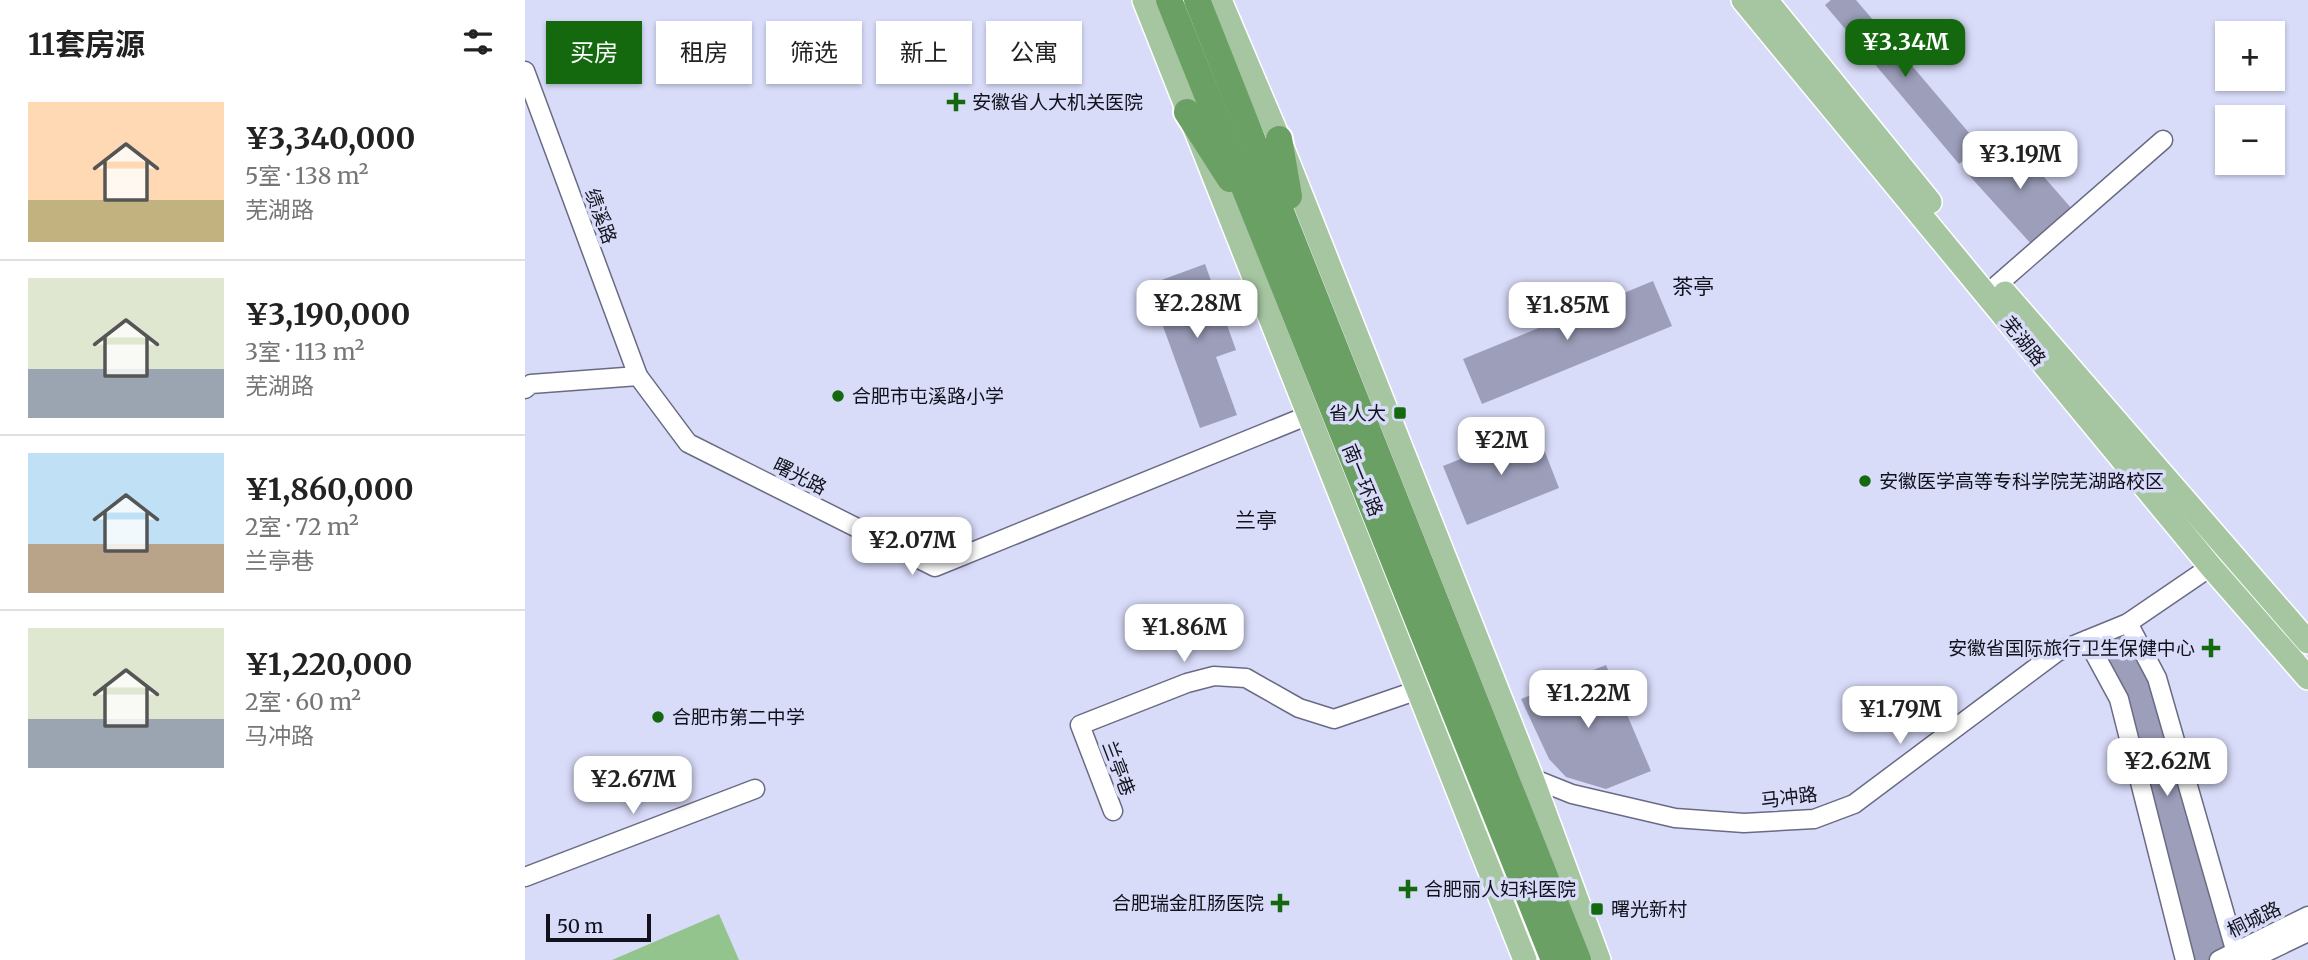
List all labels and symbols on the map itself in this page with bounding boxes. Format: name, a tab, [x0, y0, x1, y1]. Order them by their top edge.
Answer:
pin: ¥3.34M	[1848, 20, 1962, 79]
place label: 安徽省人大机关医院	[972, 90, 1143, 114]
marker: 安徽省人大机关医院	[946, 92, 966, 112]
pin: ¥3.19M	[1963, 132, 2077, 191]
street label: 绩溪路	[580, 185, 622, 247]
district label: 茶亭	[1672, 273, 1714, 300]
pin: ¥2.28M	[1140, 280, 1254, 340]
pin: ¥1.85M	[1510, 282, 1624, 342]
street label: 芜湖路	[1997, 311, 2051, 371]
place label: 合肥市屯溪路小学	[852, 384, 1004, 408]
marker: 合肥市屯溪路小学	[830, 388, 846, 404]
place label: 省人大	[1329, 401, 1386, 425]
marker: 省人大	[1392, 405, 1408, 421]
pin: ¥2M	[1467, 418, 1535, 477]
street label: 南一环路	[1338, 440, 1388, 520]
street label: 曙光路	[769, 452, 831, 500]
place label: 安徽医学高等专科学院芜湖路校区	[1879, 469, 2164, 493]
marker: 安徽医学高等专科学院芜湖路校区	[1857, 473, 1873, 489]
district label: 兰亭	[1235, 507, 1277, 534]
pin: ¥2.07M	[855, 518, 969, 577]
pin: ¥1.86M	[1127, 604, 1241, 664]
place label: 安徽省国际旅行卫生保健中心	[1948, 636, 2195, 660]
marker: 安徽省国际旅行卫生保健中心	[2201, 638, 2221, 658]
pin: ¥1.22M	[1531, 670, 1645, 730]
pin: ¥1.79M	[1843, 686, 1957, 746]
place label: 合肥市第二中学	[672, 705, 805, 729]
marker: 合肥市第二中学	[650, 709, 666, 725]
street label: 兰亭巷	[1098, 737, 1140, 799]
pin: ¥2.62M	[2110, 738, 2224, 798]
pin: ¥2.67M	[576, 756, 690, 816]
street label: 马冲路	[1759, 782, 1819, 812]
place label: 合肥丽人妇科医院	[1424, 877, 1576, 901]
marker: 合肥丽人妇科医院	[1398, 879, 1418, 899]
place label: 合肥瑞金肛肠医院	[1112, 891, 1264, 915]
marker: 合肥瑞金肛肠医院	[1270, 893, 1290, 913]
street label: 桐城路	[2223, 896, 2285, 942]
place label: 曙光新村	[1611, 897, 1687, 921]
marker: 曙光新村	[1589, 901, 1605, 917]
scale bar	[546, 911, 651, 943]

